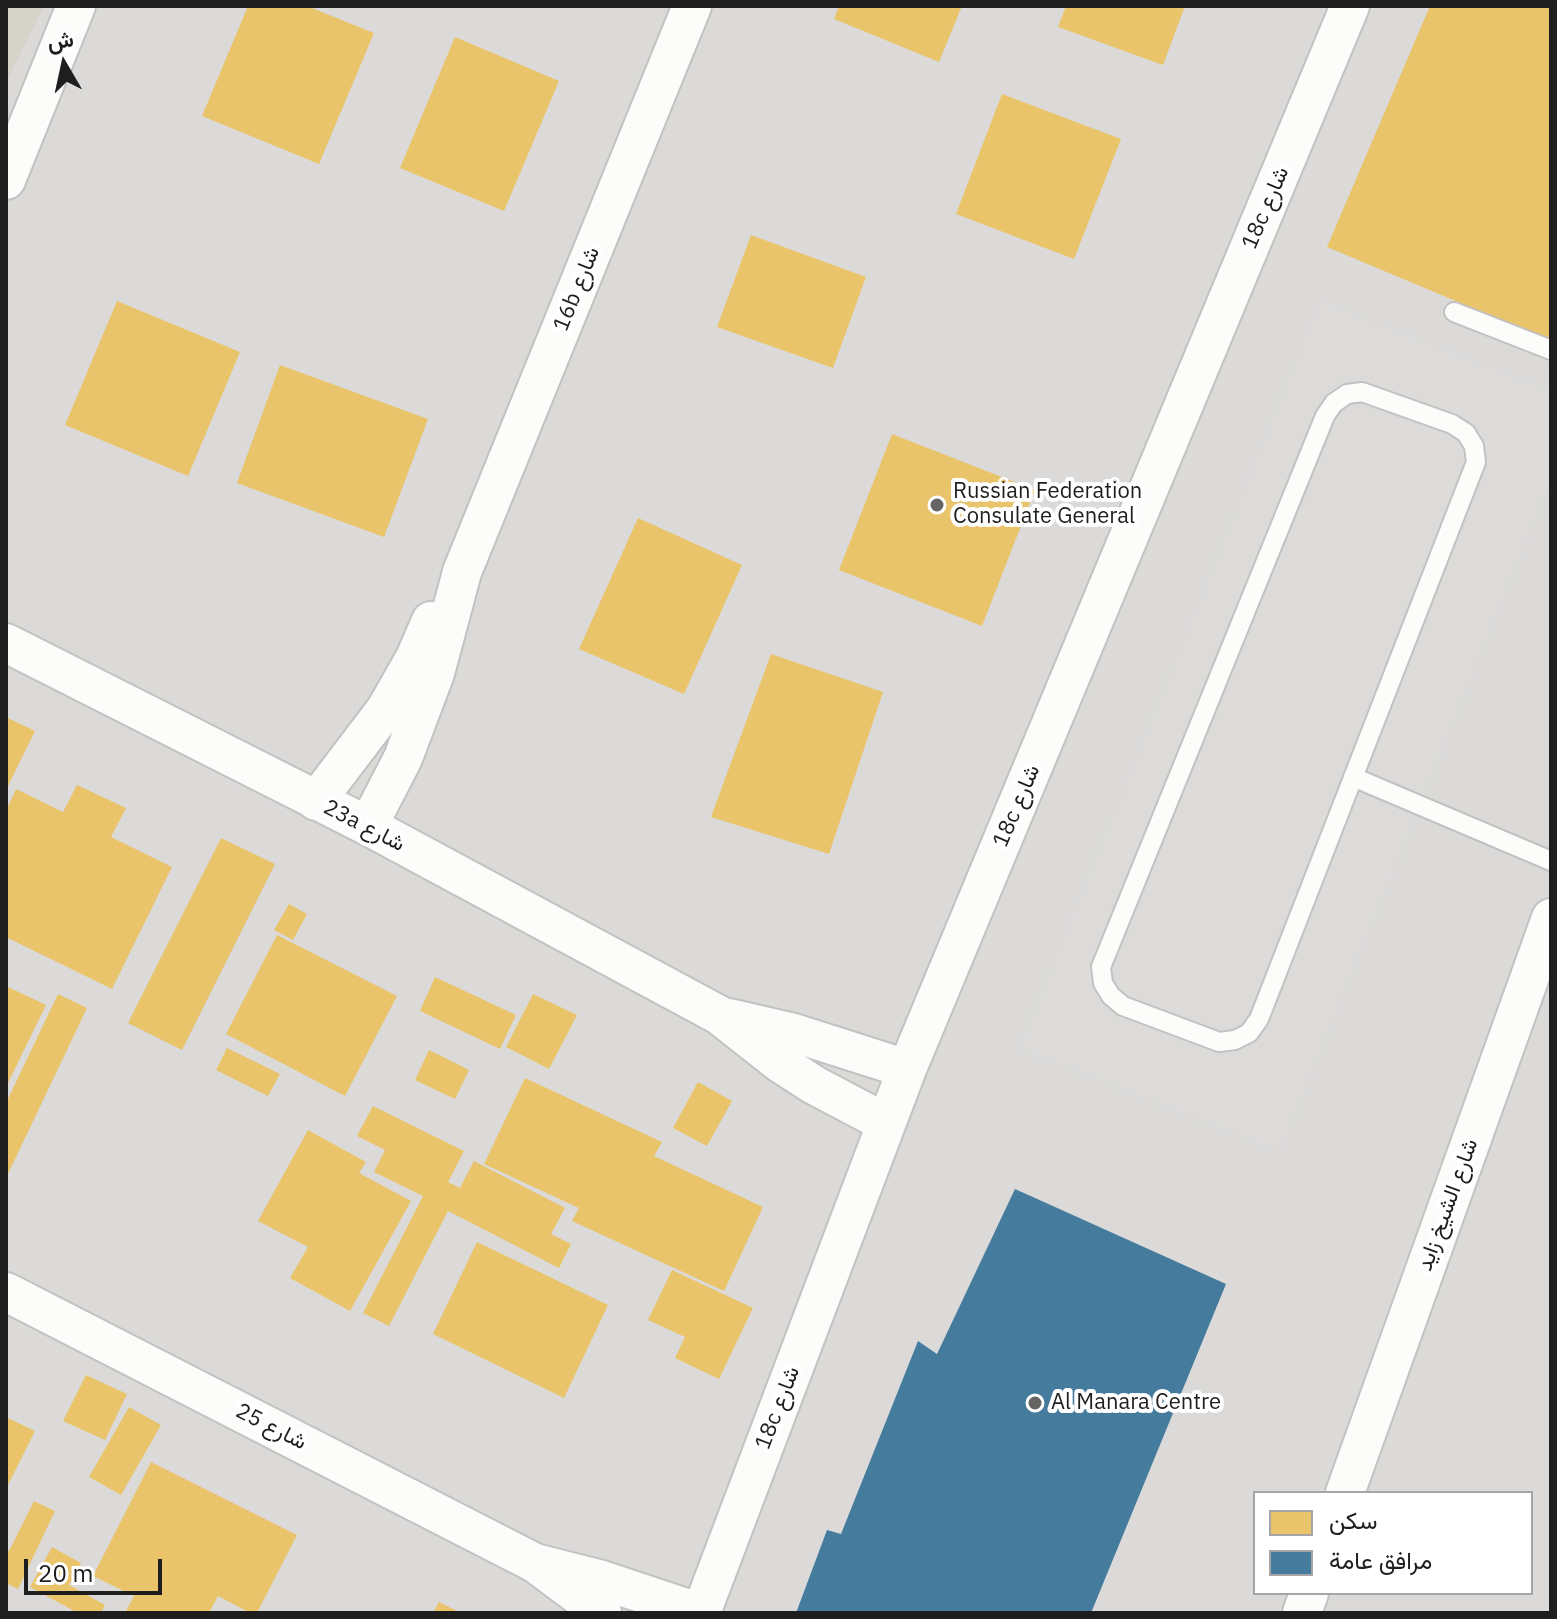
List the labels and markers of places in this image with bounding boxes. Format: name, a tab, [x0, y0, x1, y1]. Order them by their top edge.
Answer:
place label: Russian Federation Consulate General	[953, 479, 1142, 530]
marker: Russian Federation Consulate General	[928, 496, 946, 514]
place label: Al Manara Centre	[1051, 1390, 1221, 1416]
marker: Al Manara Centre	[1026, 1394, 1044, 1412]

